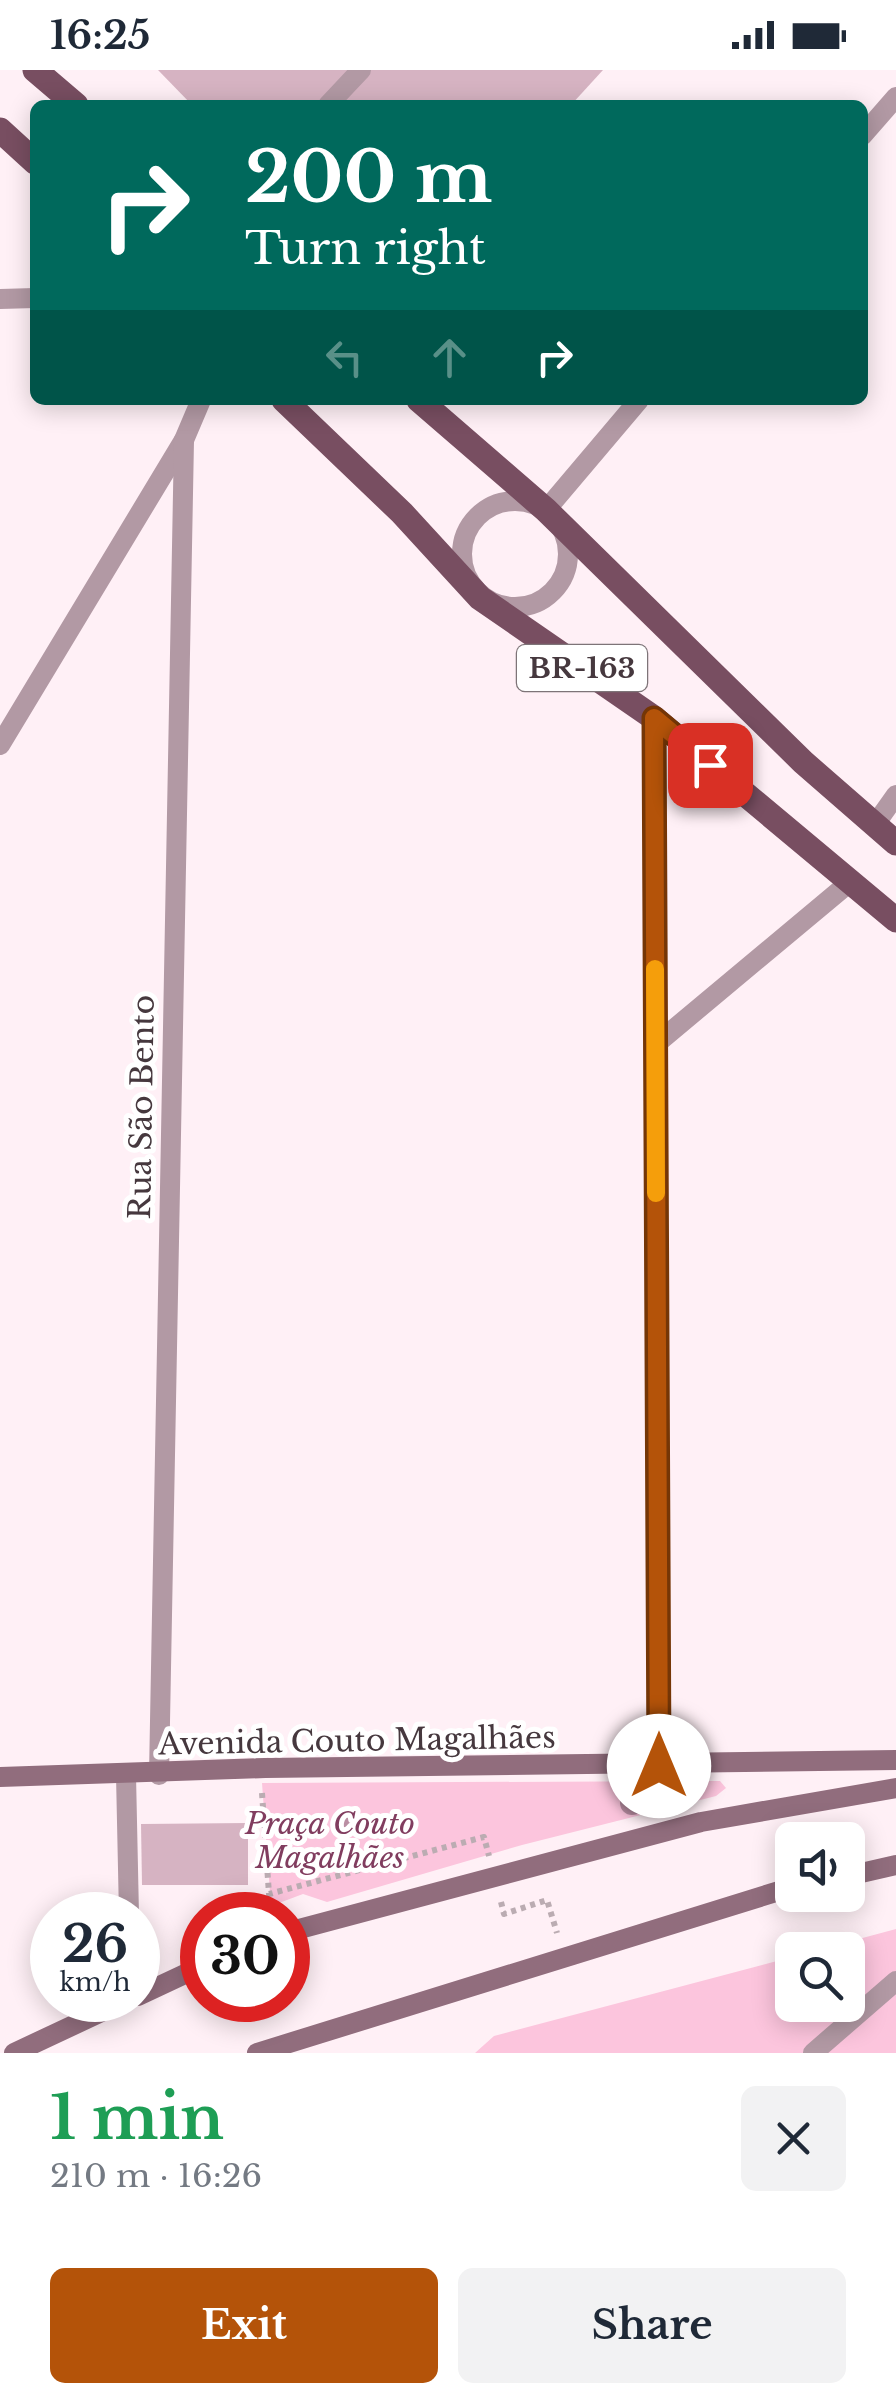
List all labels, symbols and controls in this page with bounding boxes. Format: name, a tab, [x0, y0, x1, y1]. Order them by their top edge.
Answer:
text: 16:25	[50, 12, 150, 59]
text: 200 m	[245, 134, 492, 221]
icon: right	[80, 140, 210, 270]
text: Turn right	[245, 220, 486, 276]
icon: left	[317, 330, 372, 385]
icon: ahead	[422, 330, 477, 385]
icon: right	[527, 330, 582, 385]
road number: BR-163	[517, 645, 647, 691]
pin	[668, 723, 753, 808]
icon: arrive	[683, 738, 738, 793]
street label: Rua São Bento	[121, 994, 162, 1220]
position arrow	[607, 1714, 711, 1818]
street label: Avenida Couto Magalhães	[157, 1719, 556, 1762]
park label: Praça Couto Magalhães	[244, 1805, 415, 1876]
map controls	[775, 1822, 865, 2022]
button: sound	[775, 1822, 865, 1912]
speed limit sign: 30	[180, 1892, 310, 2022]
text: 26	[62, 1913, 128, 1976]
button: search	[775, 1932, 865, 2022]
text: km/h	[60, 1967, 130, 1998]
text: 1 min	[50, 2081, 224, 2155]
button: close	[741, 2086, 846, 2191]
text: 210 m · 16:26	[50, 2156, 262, 2196]
button: Exit	[50, 2268, 438, 2383]
button: Share	[458, 2268, 846, 2383]

